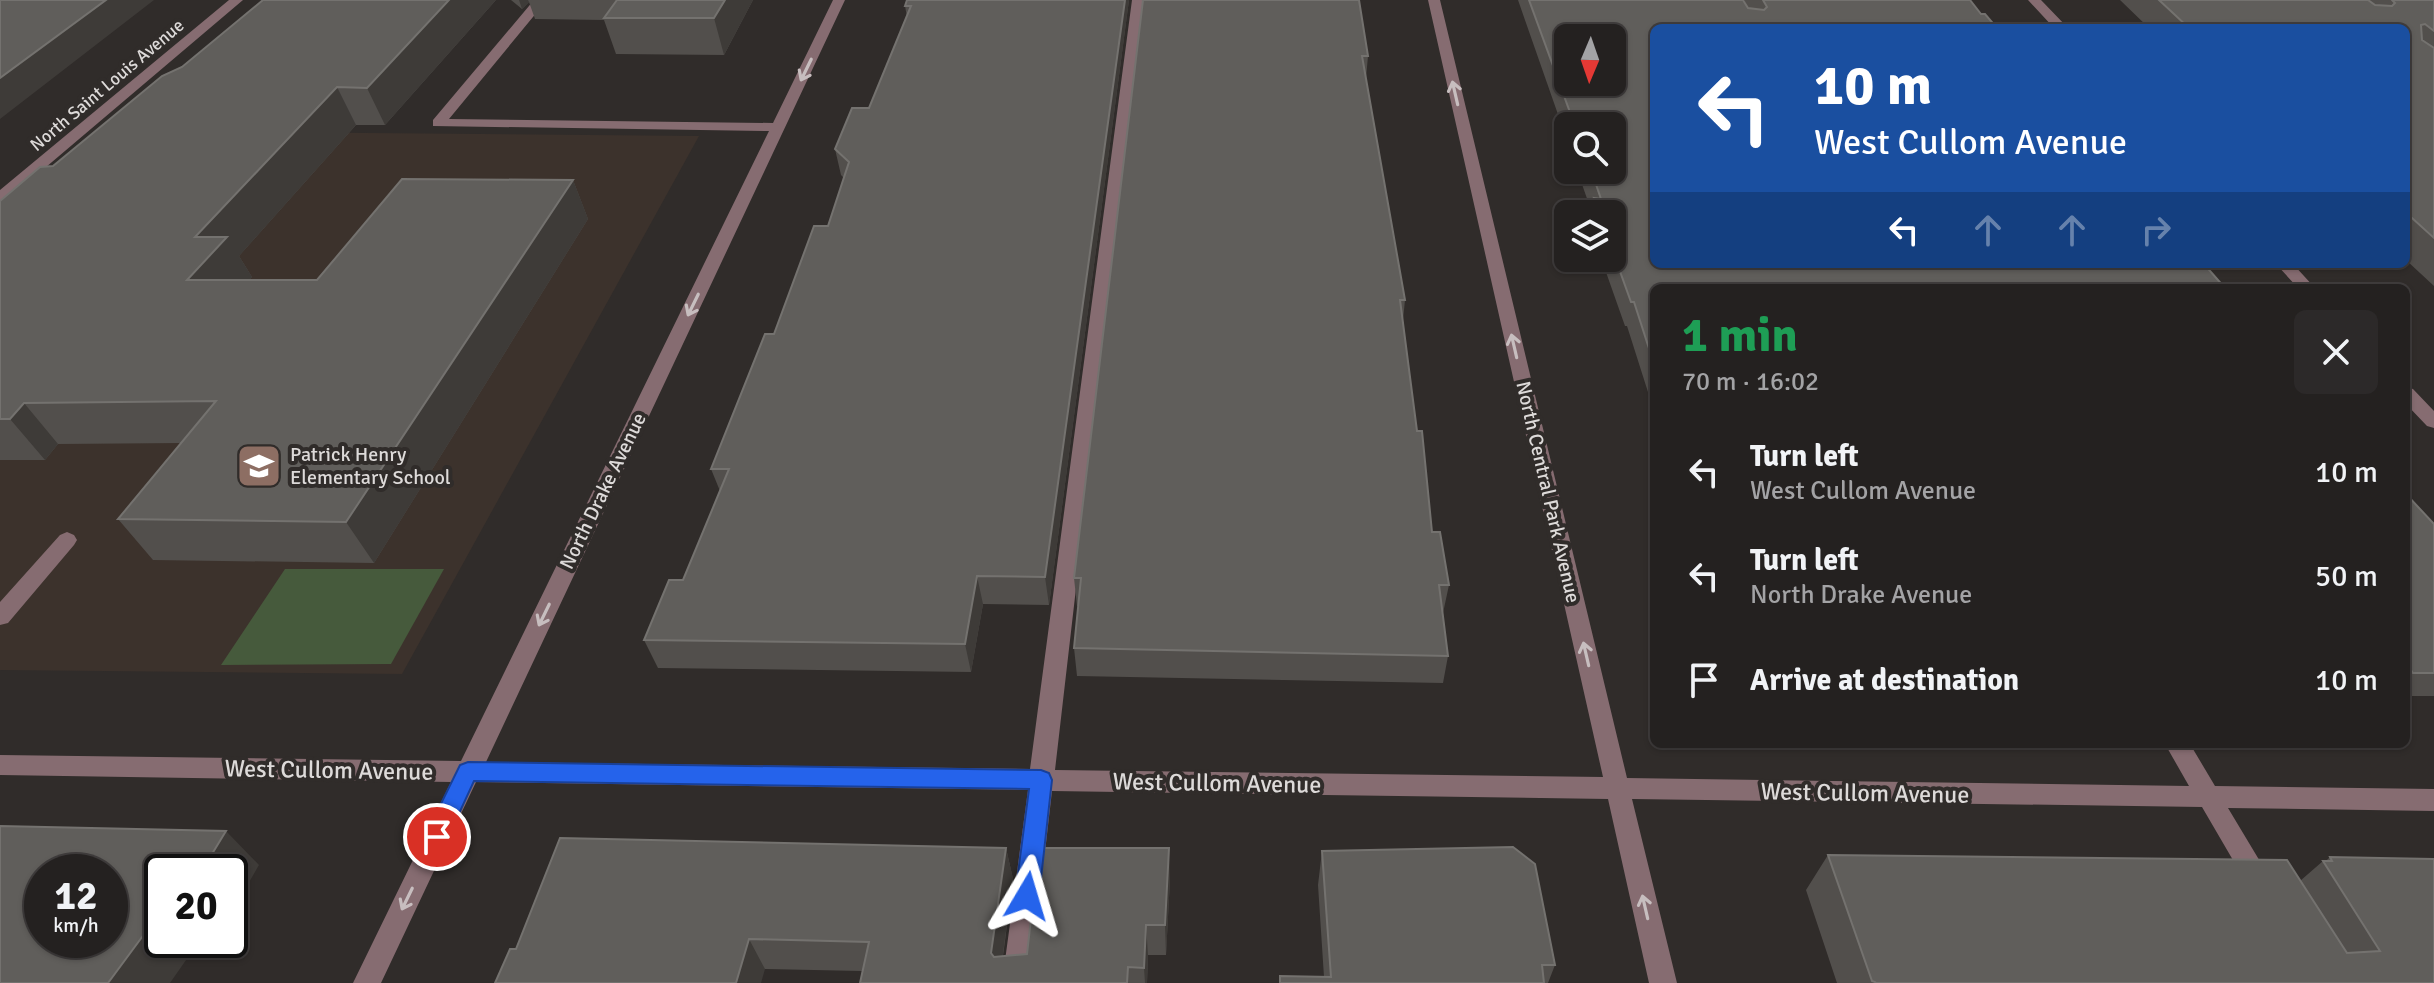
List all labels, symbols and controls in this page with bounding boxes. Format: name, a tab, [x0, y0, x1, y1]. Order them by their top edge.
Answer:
street label: North Saint Louis Avenue	[26, 14, 188, 156]
north arrow	[1554, 24, 1626, 96]
map controls	[1554, 24, 1626, 272]
text: 10 m	[1814, 51, 1932, 120]
icon: left	[1682, 56, 1786, 160]
one-way arrow	[797, 58, 813, 82]
one-way arrow	[1447, 81, 1462, 106]
button: search	[1554, 112, 1626, 184]
text: West Cullom Avenue	[1814, 120, 2127, 165]
button: layers	[1554, 200, 1626, 272]
icon: left	[1882, 208, 1926, 252]
icon: ahead	[1966, 208, 2010, 252]
icon: ahead	[2050, 208, 2094, 252]
icon: right	[2134, 208, 2178, 252]
one-way arrow	[685, 292, 700, 316]
text: 1 min	[1682, 306, 1798, 365]
button: close	[2294, 310, 2378, 394]
one-way arrow	[1506, 334, 1521, 360]
text: 70 m · 16:02	[1682, 366, 1819, 398]
street label: North Central Park Avenue	[1510, 379, 1586, 605]
street label: North Drake Avenue	[554, 409, 652, 573]
text: Turn left	[1750, 438, 1859, 475]
school or university icon: Patrick Henry Elementary School	[235, 442, 283, 490]
place label: Patrick Henry Elementary School	[290, 442, 451, 490]
icon: left	[1682, 450, 1726, 494]
text: 10 m	[2315, 454, 2378, 491]
text: West Cullom Avenue	[1750, 475, 1976, 507]
text: Turn left	[1750, 542, 1859, 579]
icon: left	[1682, 554, 1726, 598]
text: 50 m	[2315, 558, 2378, 595]
text: North Drake Avenue	[1750, 579, 1972, 611]
one-way arrow	[536, 602, 551, 626]
one-way arrow	[1578, 642, 1593, 667]
icon: arrive	[1682, 658, 1726, 702]
text: Arrive at destination	[1750, 662, 2019, 699]
text: 10 m	[2315, 662, 2378, 699]
street label: West Cullom Avenue	[224, 753, 434, 787]
street label: West Cullom Avenue	[1112, 766, 1322, 800]
street label: West Cullom Avenue	[1760, 776, 1970, 810]
pin	[403, 803, 471, 871]
icon: arrive	[415, 815, 459, 859]
speed limit sign: 20	[144, 854, 248, 958]
position arrow	[985, 854, 1069, 938]
text: 12	[54, 871, 98, 921]
one-way arrow	[399, 887, 414, 911]
one-way arrow	[1637, 895, 1652, 920]
text: km/h	[53, 913, 99, 938]

